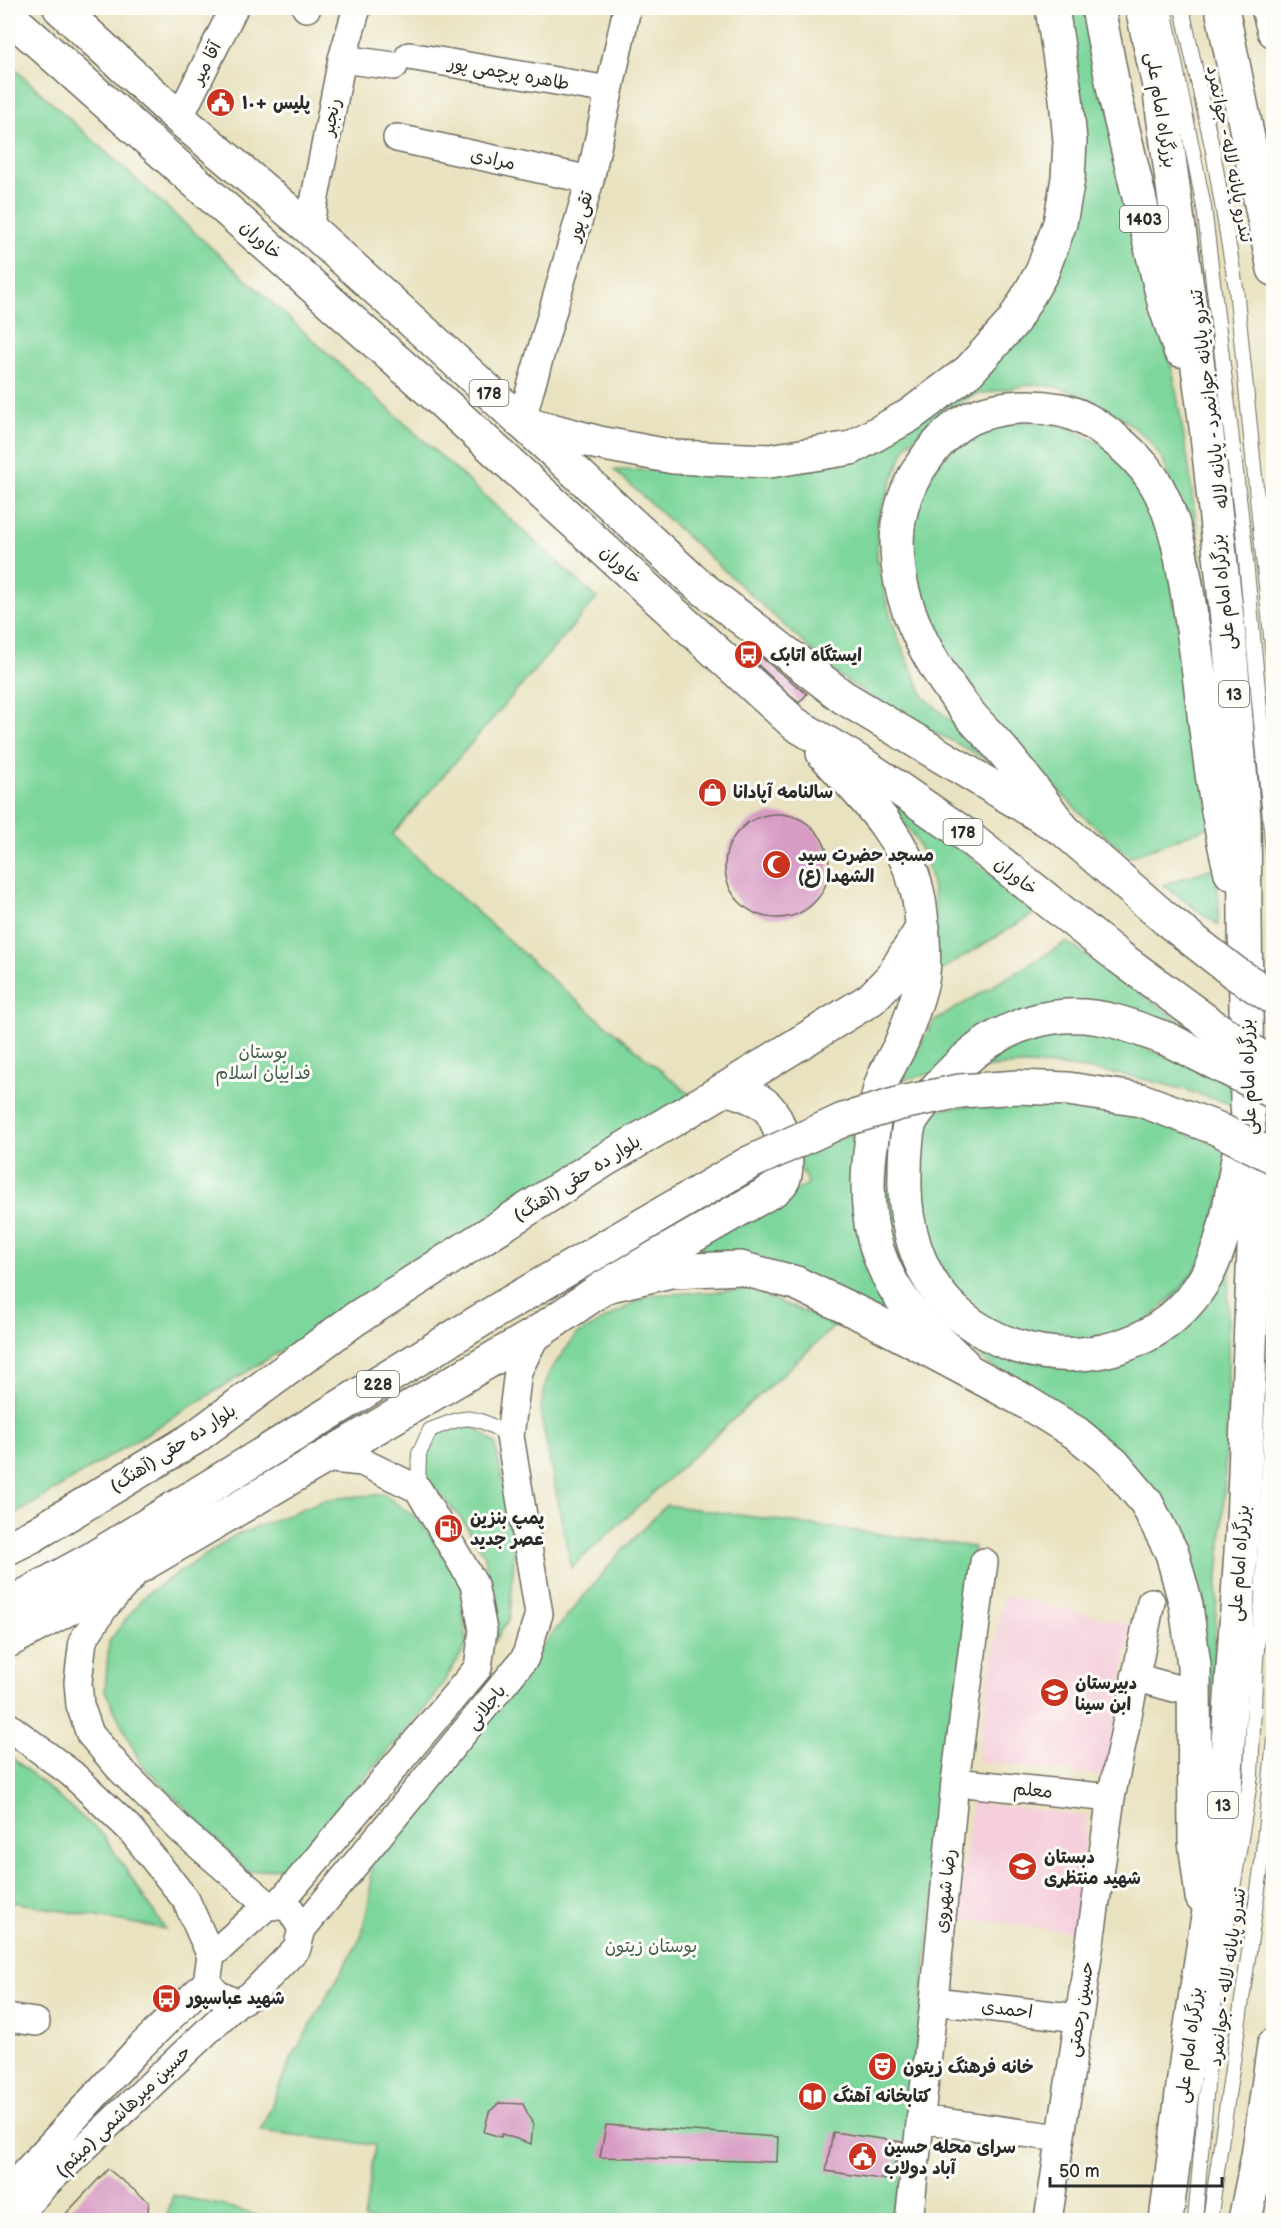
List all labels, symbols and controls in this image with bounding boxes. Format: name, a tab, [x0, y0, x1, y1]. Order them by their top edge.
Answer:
street label: آقا میر	[186, 37, 227, 90]
street label: بزرگراه امام علی	[1138, 51, 1180, 170]
street label: طاهره پرچمی پور	[445, 52, 571, 95]
street label: تندرو پایانه لاله - جوانمرد	[1201, 64, 1257, 245]
public building icon: پلیس +۱۰	[205, 87, 237, 119]
place label: پلیس +۱۰	[242, 93, 311, 115]
street label: رنجبر	[317, 97, 345, 140]
street label: مرادی	[469, 145, 517, 174]
street label: تقی پور	[563, 188, 599, 246]
road number: 1403	[1120, 206, 1168, 232]
street label: خاوران	[236, 216, 286, 264]
street label: تندرو پایانه جوانمرد - پایانه لاله	[1186, 287, 1234, 510]
road number: 178	[470, 380, 508, 406]
street label: بزرگراه امام علی	[1207, 532, 1243, 651]
street label: خاوران	[596, 541, 646, 589]
bus stop icon: ایستگاه اتابک	[733, 639, 765, 671]
place label: ایستگاه اتابک	[770, 644, 862, 666]
road number: 13	[1219, 681, 1249, 707]
shop icon: سالنامه آپادانا	[696, 776, 728, 808]
place label: سالنامه آپادانا	[733, 782, 833, 804]
road number: 178	[944, 819, 982, 845]
place label: مسجد حضرت سید الشهدا (ع)	[798, 845, 934, 888]
mosque icon: مسجد حضرت سید الشهدا (ع)	[761, 849, 793, 881]
street label: خاوران	[990, 853, 1041, 900]
street label: بزرگراه امام علی	[1236, 1018, 1264, 1136]
park label: بوستان فداییان اسلام	[215, 1042, 311, 1087]
street label: بلوار ده حقی (آهنگ)	[510, 1131, 645, 1226]
road number: 228	[357, 1371, 399, 1397]
street label: بلوار ده حقی (آهنگ)	[106, 1400, 240, 1497]
street label: بزرگراه امام علی	[1225, 1504, 1257, 1622]
place label: پمپ بنزین عصر جدید	[470, 1508, 545, 1550]
fuel station icon: پمپ بنزین عصر جدید	[433, 1512, 465, 1544]
place label: دبیرستان ابن سینا	[1075, 1673, 1137, 1715]
school or university icon: دبیرستان ابن سینا	[1038, 1677, 1070, 1709]
street label: باجلانی	[462, 1681, 511, 1734]
street label: معلم	[1012, 1778, 1054, 1806]
road number: 13	[1208, 1792, 1238, 1818]
place label: دبستان شهید منتظری	[1044, 1847, 1141, 1889]
street label: رضا شهروی	[931, 1848, 960, 1934]
school or university icon: دبستان شهید منتظری	[1007, 1851, 1039, 1883]
street label: تندرو پایانه لاله - جوانمرد	[1205, 1886, 1252, 2068]
park label: بوستان زیتون	[605, 1936, 697, 1957]
street label: حسین رحمتی	[1063, 1960, 1098, 2058]
bus stop icon: شهید عباسپور	[150, 1982, 182, 2014]
street label: بزرگراه امام علی	[1172, 1986, 1210, 2105]
place label: شهید عباسپور	[185, 1988, 285, 2010]
street label: احمدی	[980, 1996, 1034, 2023]
street label: حسین میرهاشمی (میثم)	[51, 2041, 197, 2184]
theatre icon: خانه فرهنگ زيتون	[866, 2051, 898, 2083]
place label: خانه فرهنگ زيتون	[903, 2056, 1034, 2078]
library icon: کتابخانه آهنگ	[796, 2080, 828, 2112]
place label: کتابخانه آهنگ	[833, 2085, 931, 2107]
place label: سرای محله حسین آباد دولاب	[884, 2137, 1016, 2179]
public building icon: سرای محله حسین آباد دولاب	[847, 2141, 879, 2173]
scale bar	[1050, 2150, 1222, 2188]
text: 50 m	[1059, 2161, 1100, 2182]

